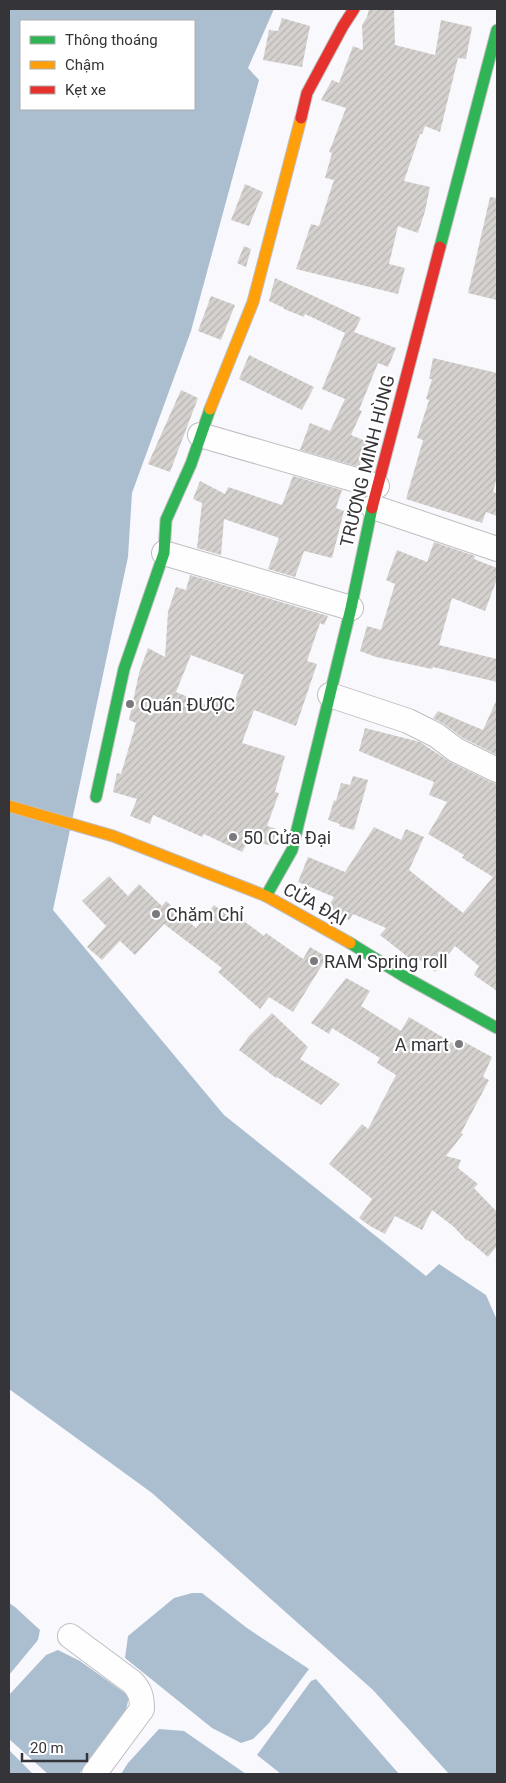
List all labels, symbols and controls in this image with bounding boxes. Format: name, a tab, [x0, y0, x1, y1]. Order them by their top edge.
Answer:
legend	[20, 20, 195, 110]
text: Thông thoáng	[65, 31, 158, 49]
text: Chậm	[65, 56, 104, 74]
text: Kẹt xe	[65, 81, 106, 99]
street label: TRƯƠNG MINH HÙNG	[335, 373, 399, 549]
place label: Quán ĐƯỢC	[140, 694, 235, 715]
marker: Quán ĐƯỢC	[124, 698, 136, 710]
place label: 50 Cửa Đại	[243, 827, 331, 848]
marker: 50 Cửa Đại	[227, 831, 239, 843]
street label: CỬA ĐẠI	[280, 877, 351, 930]
place label: Chăm Chỉ	[166, 904, 244, 925]
marker: Chăm Chỉ	[150, 908, 162, 920]
place label: RAM Spring roll	[324, 951, 448, 972]
marker: RAM Spring roll	[308, 955, 320, 967]
place label: A mart	[395, 1034, 449, 1055]
marker: A mart	[453, 1038, 465, 1050]
scale bar	[22, 1730, 88, 1762]
text: 20 m	[30, 1739, 64, 1757]

